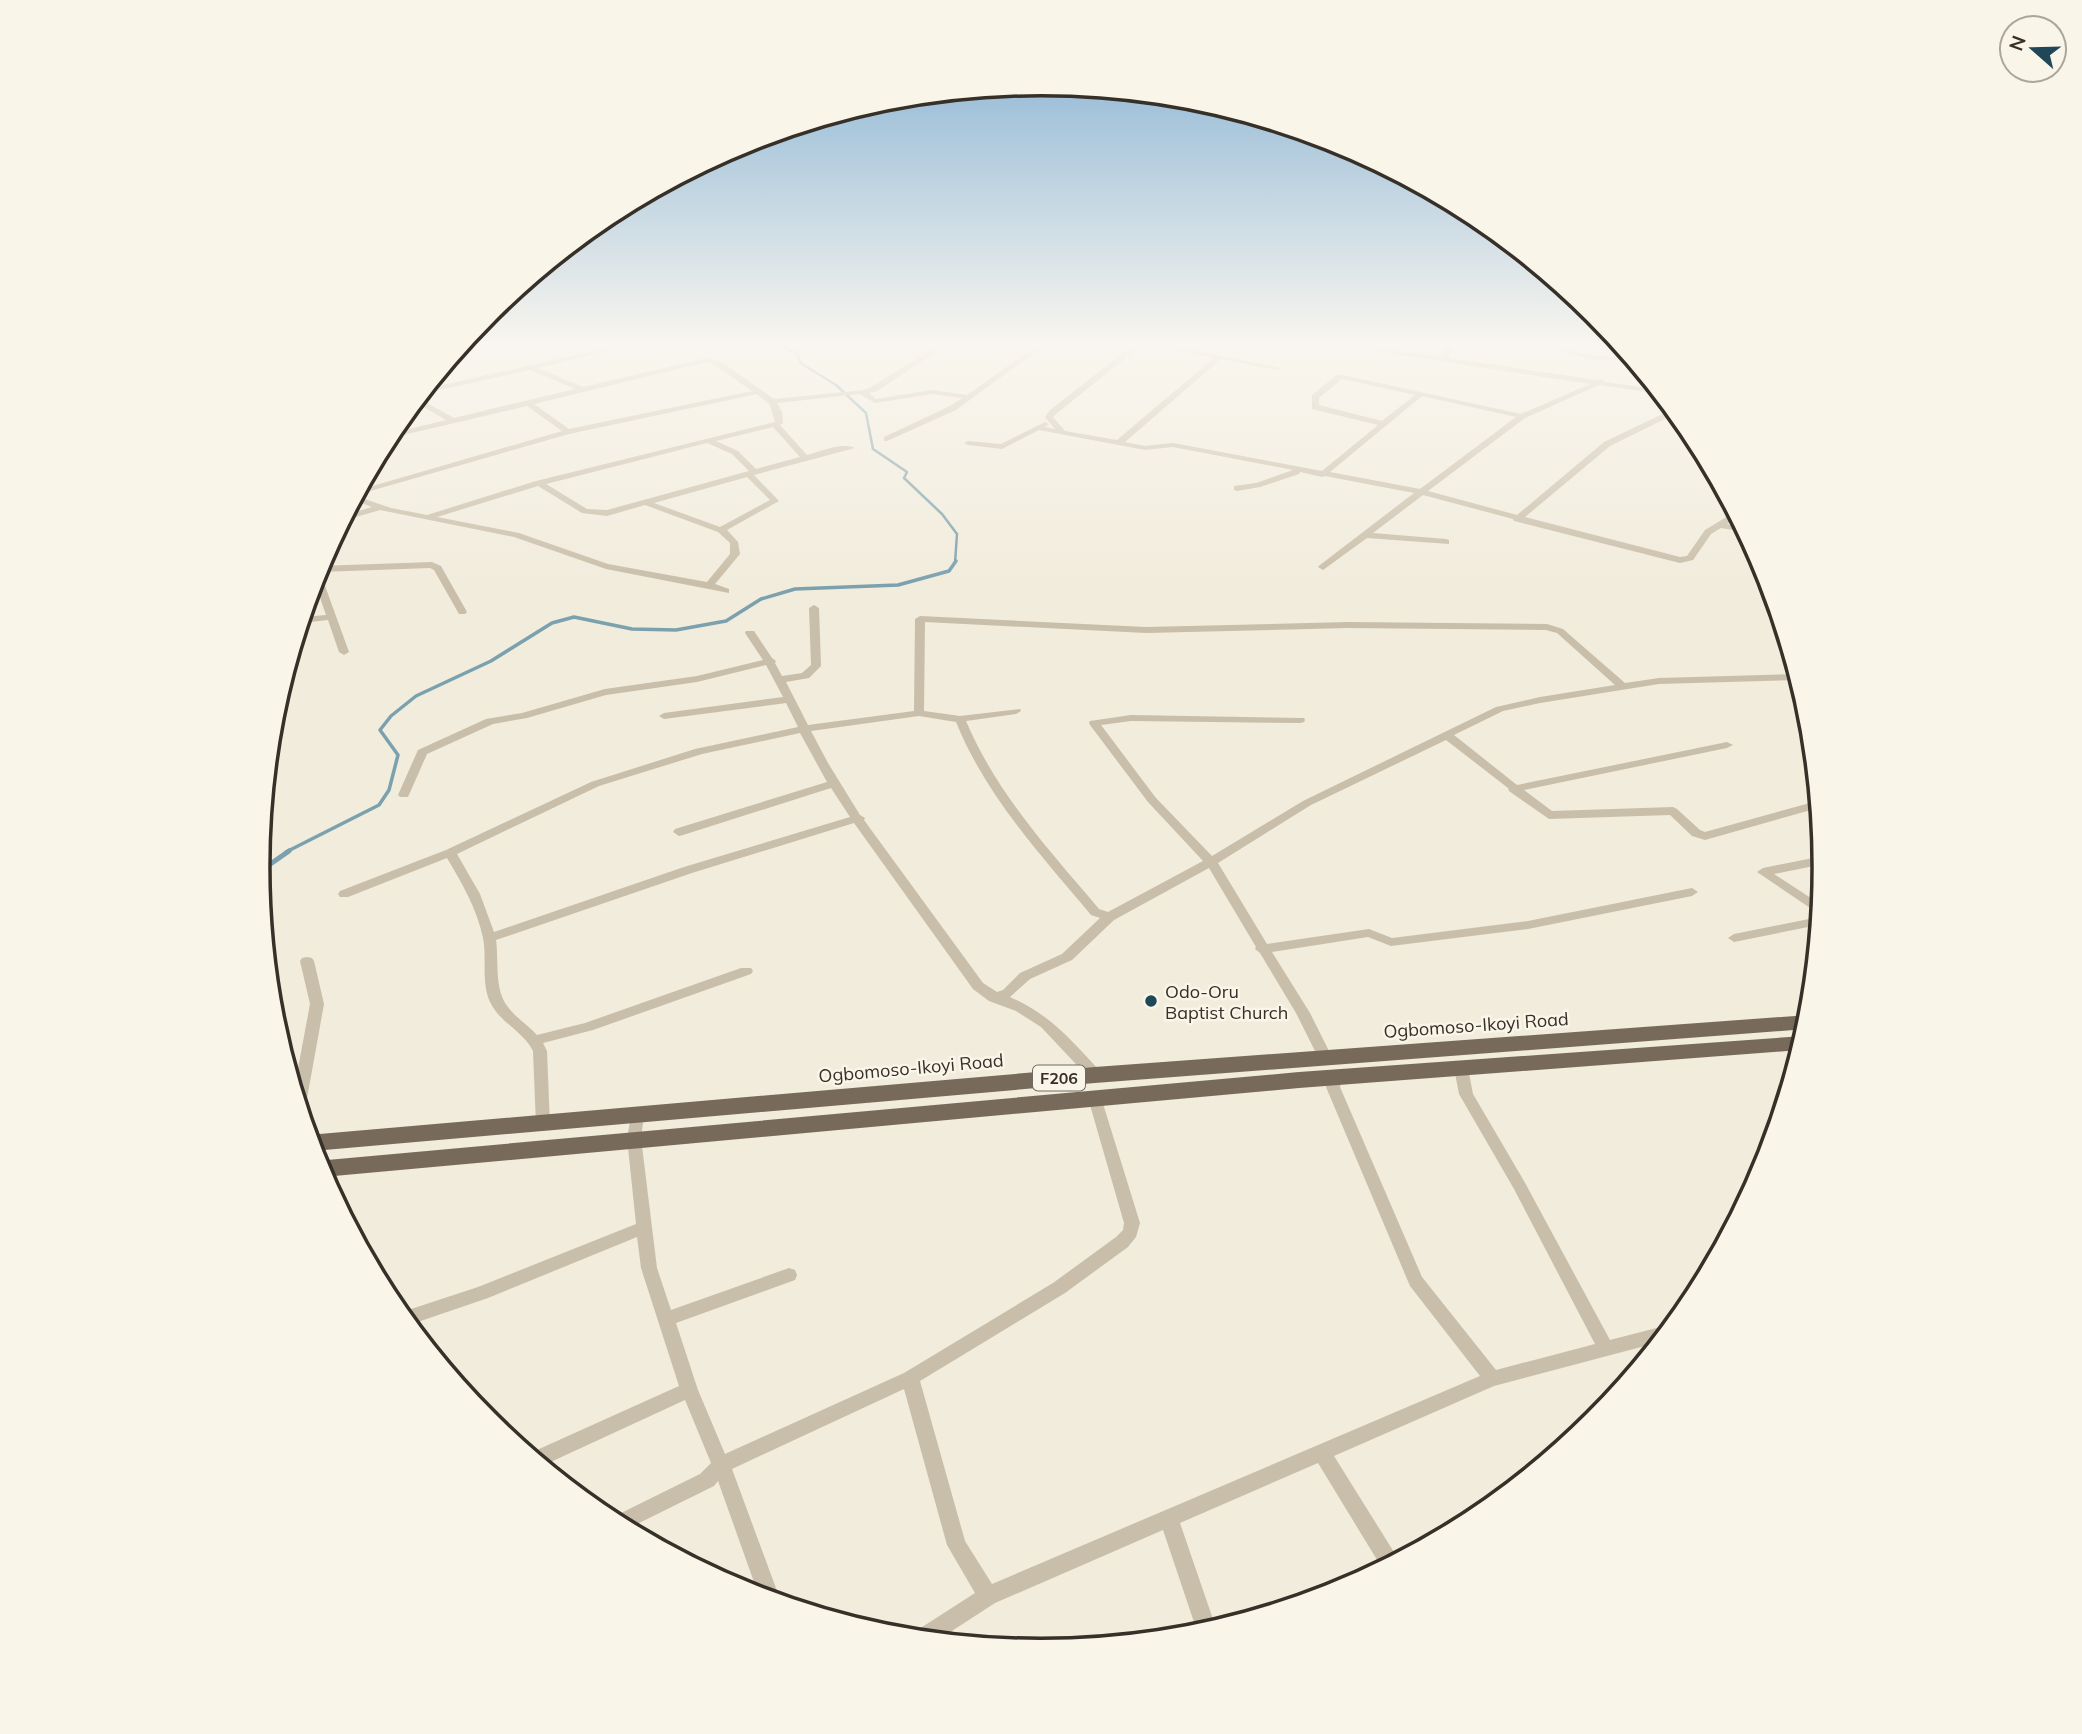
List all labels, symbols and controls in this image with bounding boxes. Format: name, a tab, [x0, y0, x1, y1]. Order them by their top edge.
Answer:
north arrow	[1998, 14, 2068, 84]
text: N	[2003, 32, 2031, 54]
place label: Odo-Oru Baptist Church	[1165, 980, 1288, 1024]
marker: Odo-Oru Baptist Church	[1143, 993, 1159, 1009]
street label: Ogbomoso-Ikoyi Road	[1383, 1007, 1569, 1043]
street label: Ogbomoso-Ikoyi Road	[818, 1048, 1004, 1088]
road number: F206	[1033, 1066, 1085, 1090]

